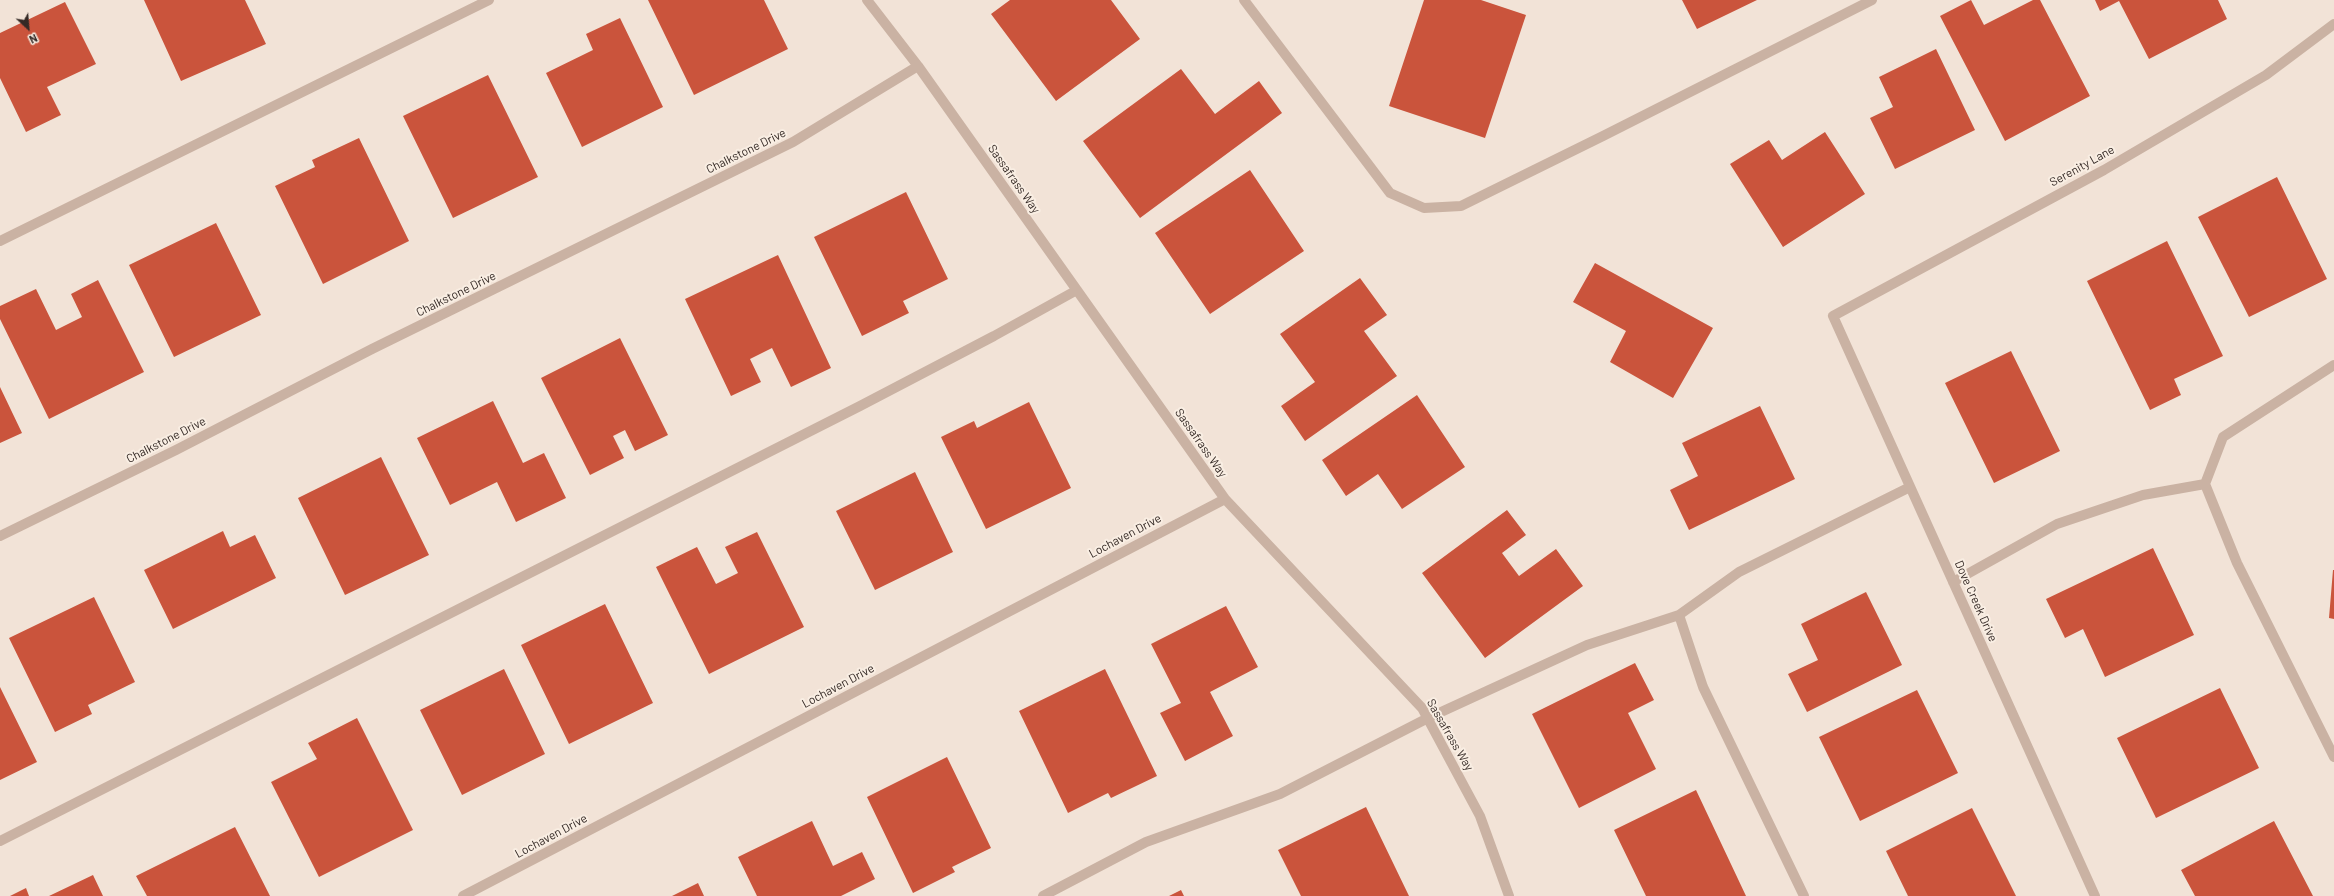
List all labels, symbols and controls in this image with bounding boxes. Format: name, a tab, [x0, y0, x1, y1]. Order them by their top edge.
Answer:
north arrow	[8, 8, 48, 48]
text: N	[27, 32, 40, 47]
street label: Chalkstone Drive	[704, 125, 788, 177]
street label: Sassafrass Way	[985, 142, 1043, 216]
street label: Serenity Lane	[2047, 142, 2117, 190]
street label: Chalkstone Drive	[414, 268, 498, 320]
street label: Sassafrass Way	[1172, 406, 1230, 480]
street label: Chalkstone Drive	[124, 414, 208, 466]
street label: Lochaven Drive	[1086, 511, 1164, 561]
street label: Dove Creek Drive	[1952, 558, 2000, 644]
street label: Lochaven Drive	[799, 661, 877, 711]
street label: Sassafrass Way	[1424, 696, 1476, 774]
street label: Lochaven Drive	[512, 811, 590, 861]

